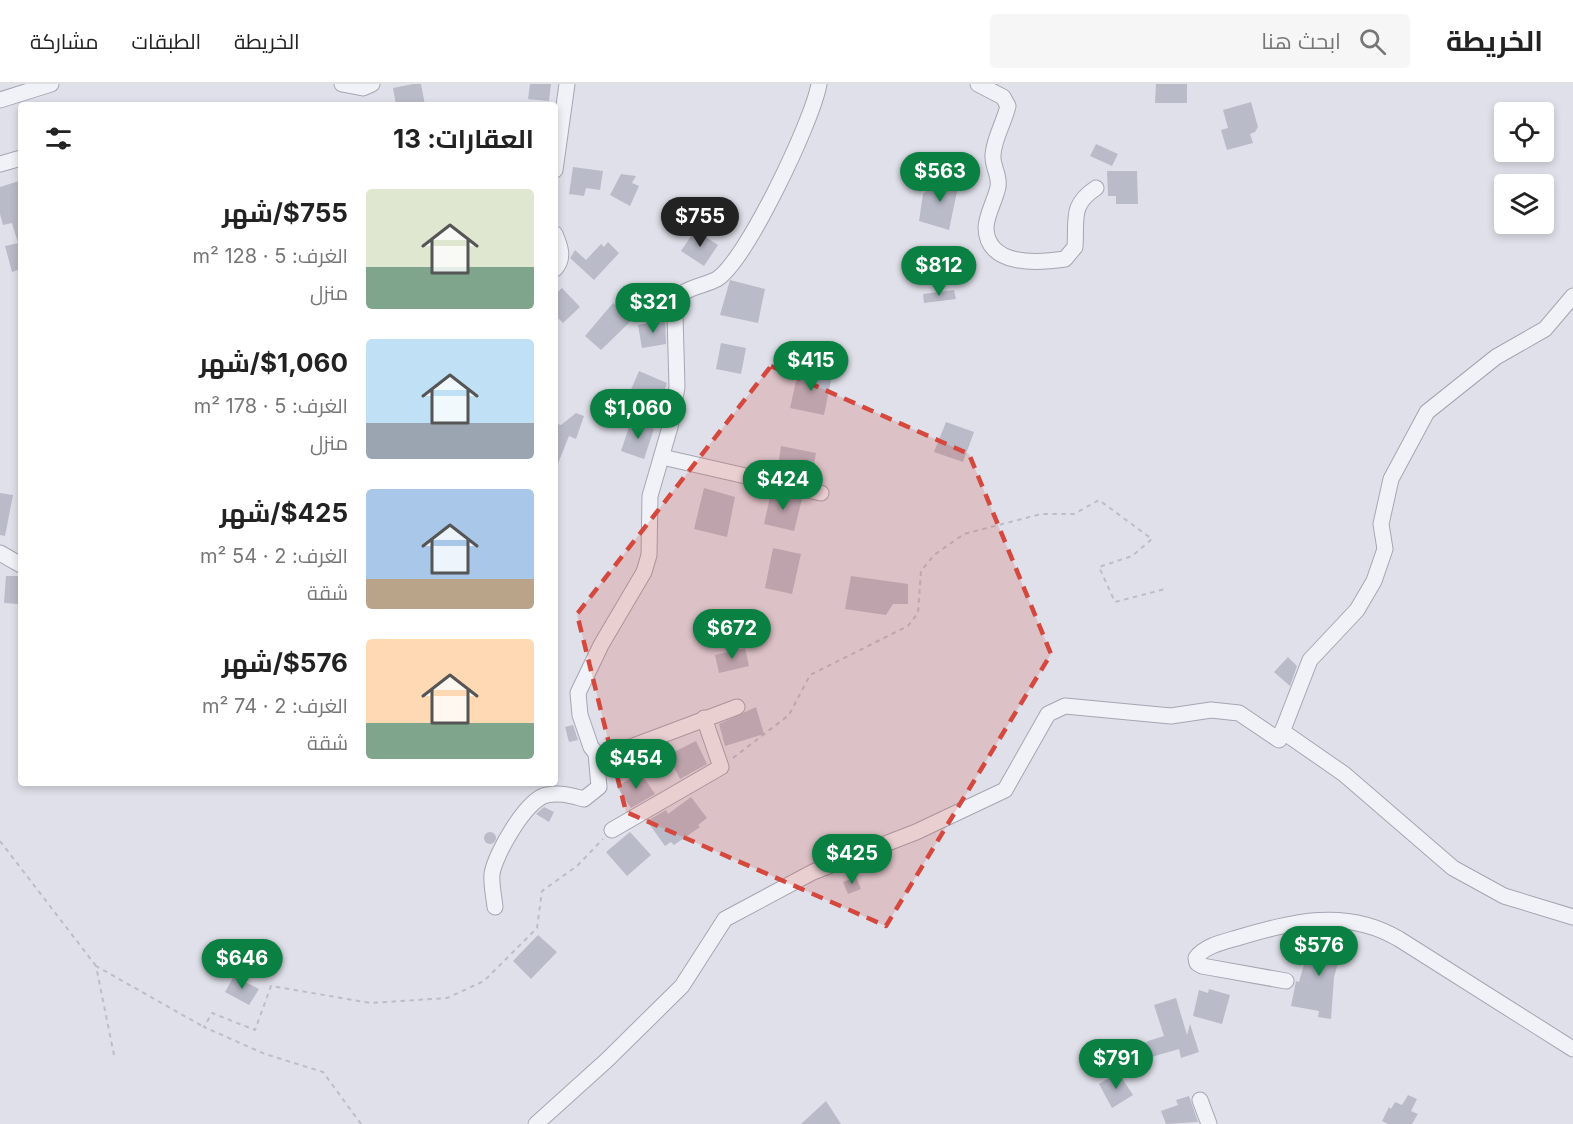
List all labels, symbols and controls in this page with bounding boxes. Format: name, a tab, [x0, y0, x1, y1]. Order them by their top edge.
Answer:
search box	[990, 14, 1410, 68]
text: الخريطة	[1446, 24, 1543, 58]
icon: search	[1356, 25, 1389, 58]
text: ابحث هنا	[1261, 28, 1341, 54]
text: مشاركة	[30, 29, 99, 54]
text: الطبقات	[132, 29, 201, 54]
text: الخريطة	[234, 29, 300, 54]
map controls	[1494, 102, 1554, 234]
button: locate	[1494, 102, 1554, 162]
icon: filters	[42, 122, 75, 155]
text: العقارات: 13	[393, 123, 534, 154]
pin: $563	[904, 152, 976, 203]
text: $563	[914, 159, 966, 183]
button: layers	[1494, 174, 1554, 234]
text: $755/شهر	[222, 197, 348, 228]
pin: $755	[664, 197, 736, 248]
text: $755	[675, 204, 725, 228]
icon: home	[414, 213, 486, 285]
text: الغرف: 5 · 128 m²	[192, 244, 348, 268]
pin: $812	[903, 246, 975, 297]
text: $812	[915, 253, 963, 277]
text: منزل	[310, 281, 348, 305]
pin: $321	[617, 283, 689, 334]
text: $321	[629, 290, 677, 314]
pin: $415	[775, 341, 847, 392]
text: $1,060/شهر	[199, 347, 348, 378]
text: $415	[787, 348, 835, 372]
icon: home	[414, 363, 486, 435]
pin: $1,060	[589, 389, 687, 440]
text: الغرف: 5 · 178 m²	[194, 394, 348, 418]
text: $1,060	[604, 396, 672, 420]
text: منزل	[310, 431, 348, 455]
pin: $424	[747, 460, 819, 511]
text: $424	[757, 467, 809, 491]
text: $425/شهر	[219, 497, 348, 528]
icon: home	[414, 513, 486, 585]
text: الغرف: 2 · 54 m²	[200, 544, 348, 568]
text: شقة	[307, 581, 348, 605]
pin: $672	[696, 609, 768, 660]
text: $672	[707, 616, 757, 640]
text: $576/شهر	[222, 647, 348, 678]
icon: home	[414, 663, 486, 735]
text: الغرف: 2 · 74 m²	[202, 694, 348, 718]
text: شقة	[307, 731, 348, 755]
pin: $454	[600, 739, 672, 790]
text: $454	[610, 746, 662, 770]
pin: $425	[816, 834, 888, 885]
text: $425	[826, 841, 878, 865]
pin: $576	[1283, 926, 1355, 977]
text: $576	[1294, 933, 1344, 957]
pin: $646	[206, 939, 278, 990]
text: $646	[216, 946, 268, 970]
pin: $791	[1080, 1039, 1152, 1090]
text: $791	[1093, 1046, 1139, 1070]

